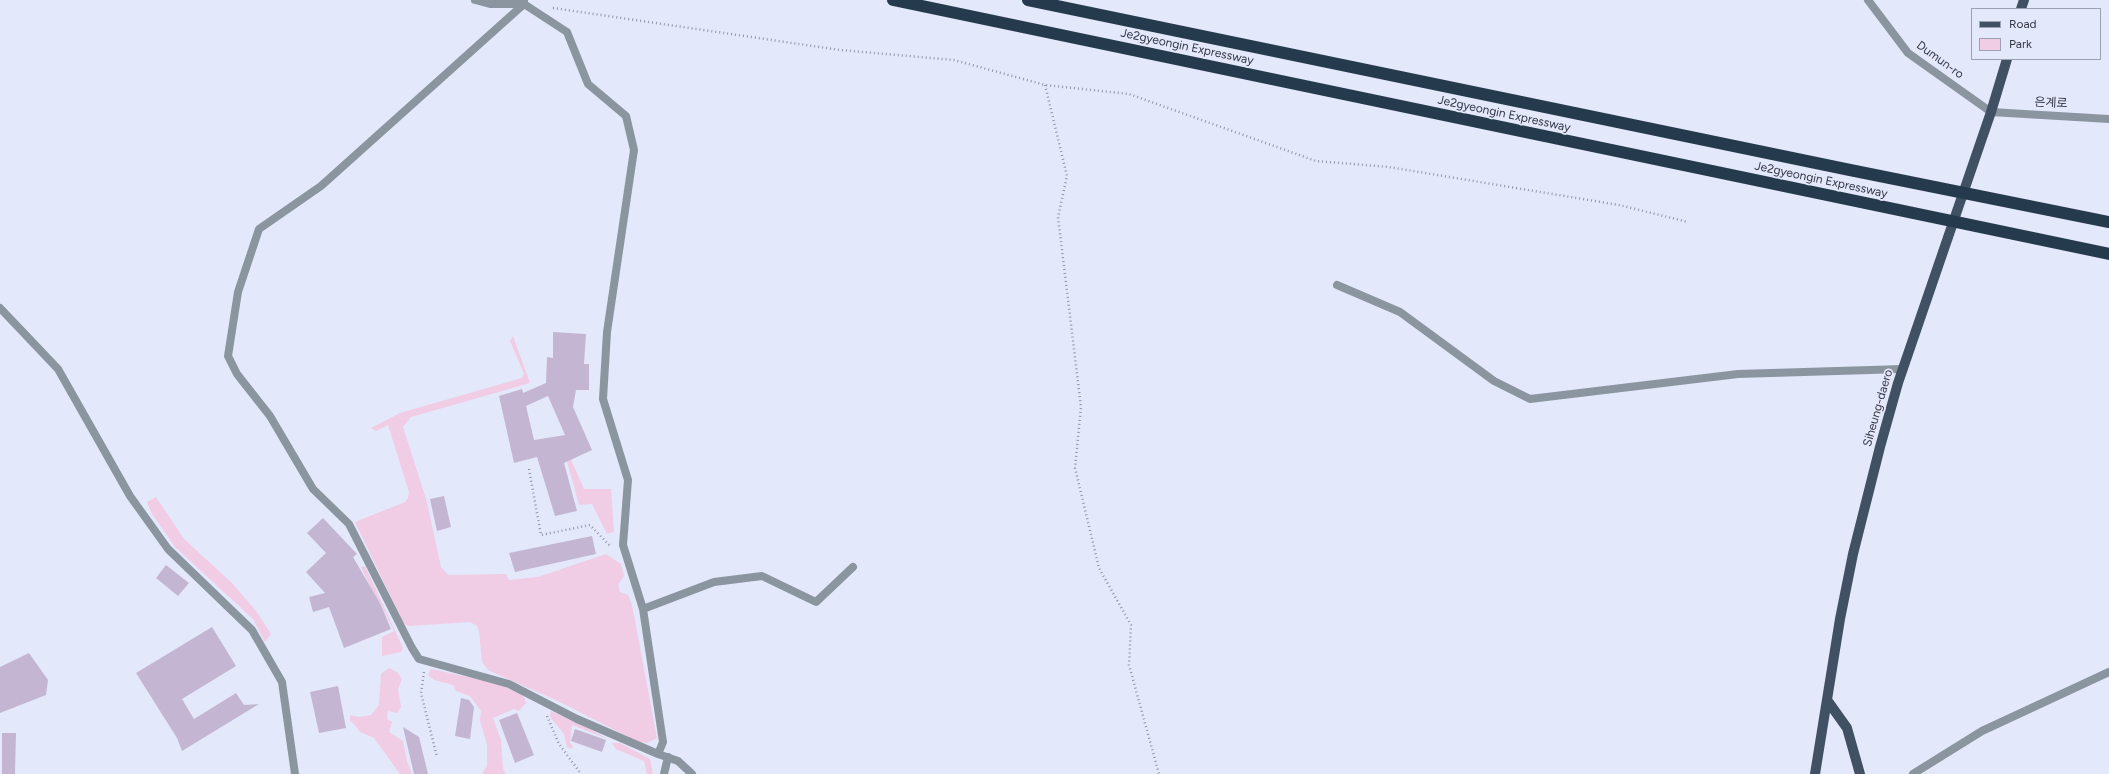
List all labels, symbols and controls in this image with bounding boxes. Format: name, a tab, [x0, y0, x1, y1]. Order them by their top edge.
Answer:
legend	[1971, 8, 2101, 60]
text: Road	[2009, 17, 2037, 31]
street label: Je2gyeongin Expressway	[1119, 26, 1255, 68]
text: Park	[2009, 37, 2032, 51]
street label: Dumun-ro	[1914, 38, 1966, 82]
street label: Je2gyeongin Expressway	[1436, 93, 1572, 135]
street label: 은계로	[2034, 95, 2068, 111]
street label: Je2gyeongin Expressway	[1753, 159, 1889, 201]
street label: Siheung-daero	[1860, 368, 1896, 448]

